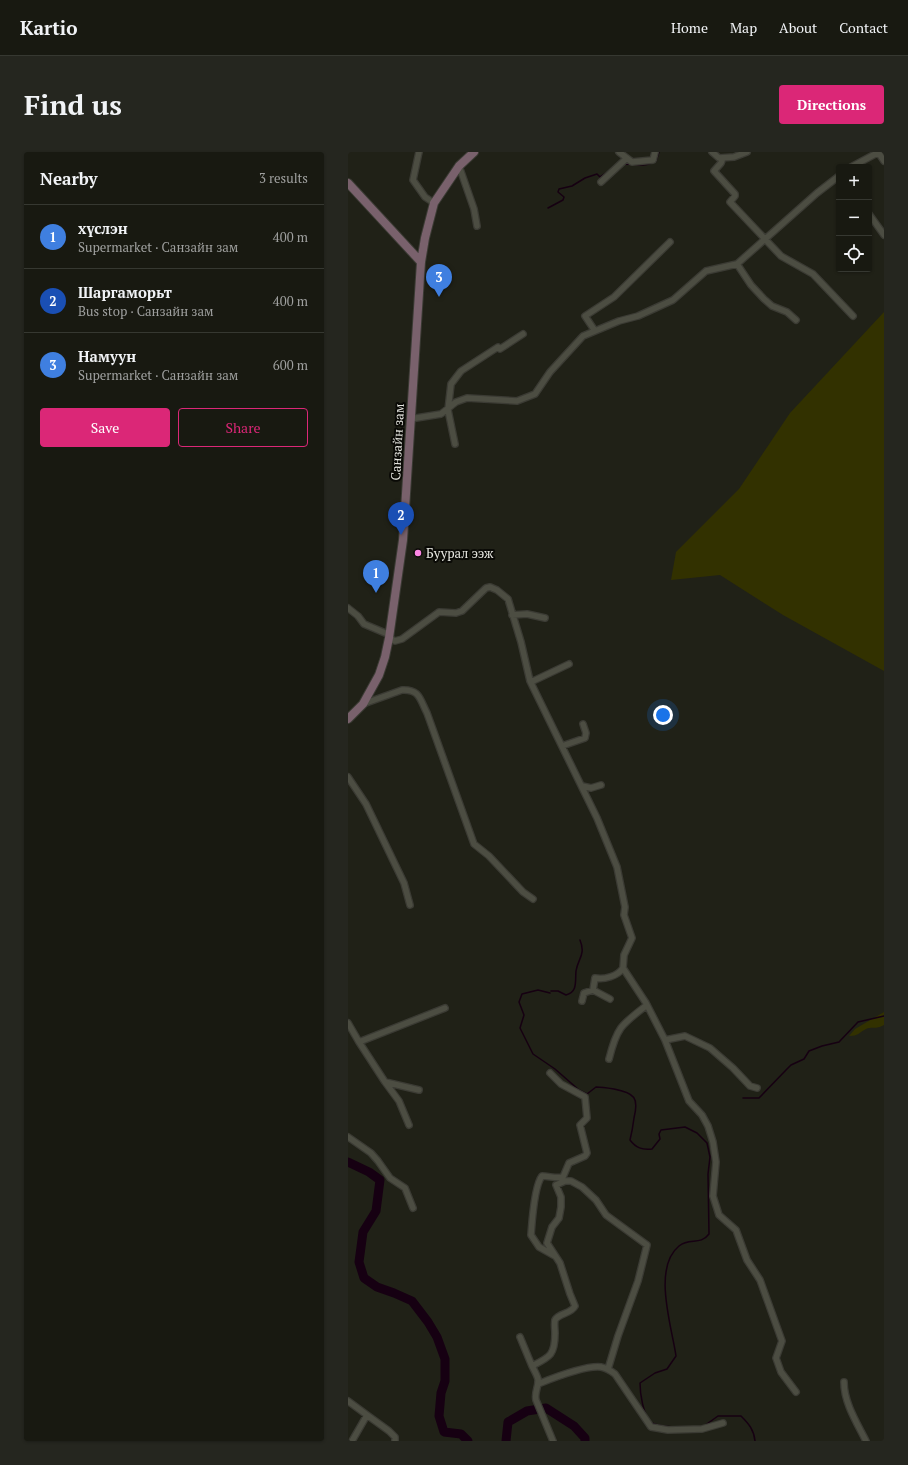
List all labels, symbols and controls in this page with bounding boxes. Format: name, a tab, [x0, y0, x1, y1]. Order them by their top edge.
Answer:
text: Kartio	[20, 15, 77, 40]
text: Home	[671, 18, 708, 37]
text: Map	[730, 18, 757, 37]
text: About	[779, 18, 817, 37]
text: Contact	[839, 18, 888, 37]
button: Directions	[779, 85, 884, 124]
text: Find us	[24, 86, 122, 123]
map controls	[836, 164, 872, 272]
button: +	[836, 164, 872, 200]
text: Nearby	[40, 167, 98, 190]
text: 3 results	[259, 169, 308, 187]
button: −	[836, 200, 872, 236]
text: хүслэн	[78, 218, 128, 238]
text: 1	[49, 228, 57, 246]
text: 400 m	[273, 228, 308, 246]
button: locate	[836, 236, 872, 272]
text: Supermarket · Санзайн зам	[78, 238, 238, 256]
pin: 3	[426, 264, 452, 297]
text: Шаргаморьт	[78, 282, 172, 302]
text: 2	[49, 292, 57, 310]
text: 400 m	[273, 292, 308, 310]
text: Bus stop · Санзайн зам	[78, 302, 214, 320]
text: Намуун	[78, 346, 136, 366]
text: 3	[49, 356, 57, 374]
text: 600 m	[273, 356, 308, 374]
text: Supermarket · Санзайн зам	[78, 366, 238, 384]
street label: Санзайн зам	[386, 403, 408, 481]
button: Save	[40, 408, 170, 447]
button: Share	[178, 408, 308, 447]
pin: 2	[388, 502, 414, 535]
place label: Буурал ээж	[426, 544, 494, 562]
marker: Буурал ээж	[413, 548, 423, 558]
pin: 1	[363, 560, 389, 593]
your location	[653, 705, 673, 725]

